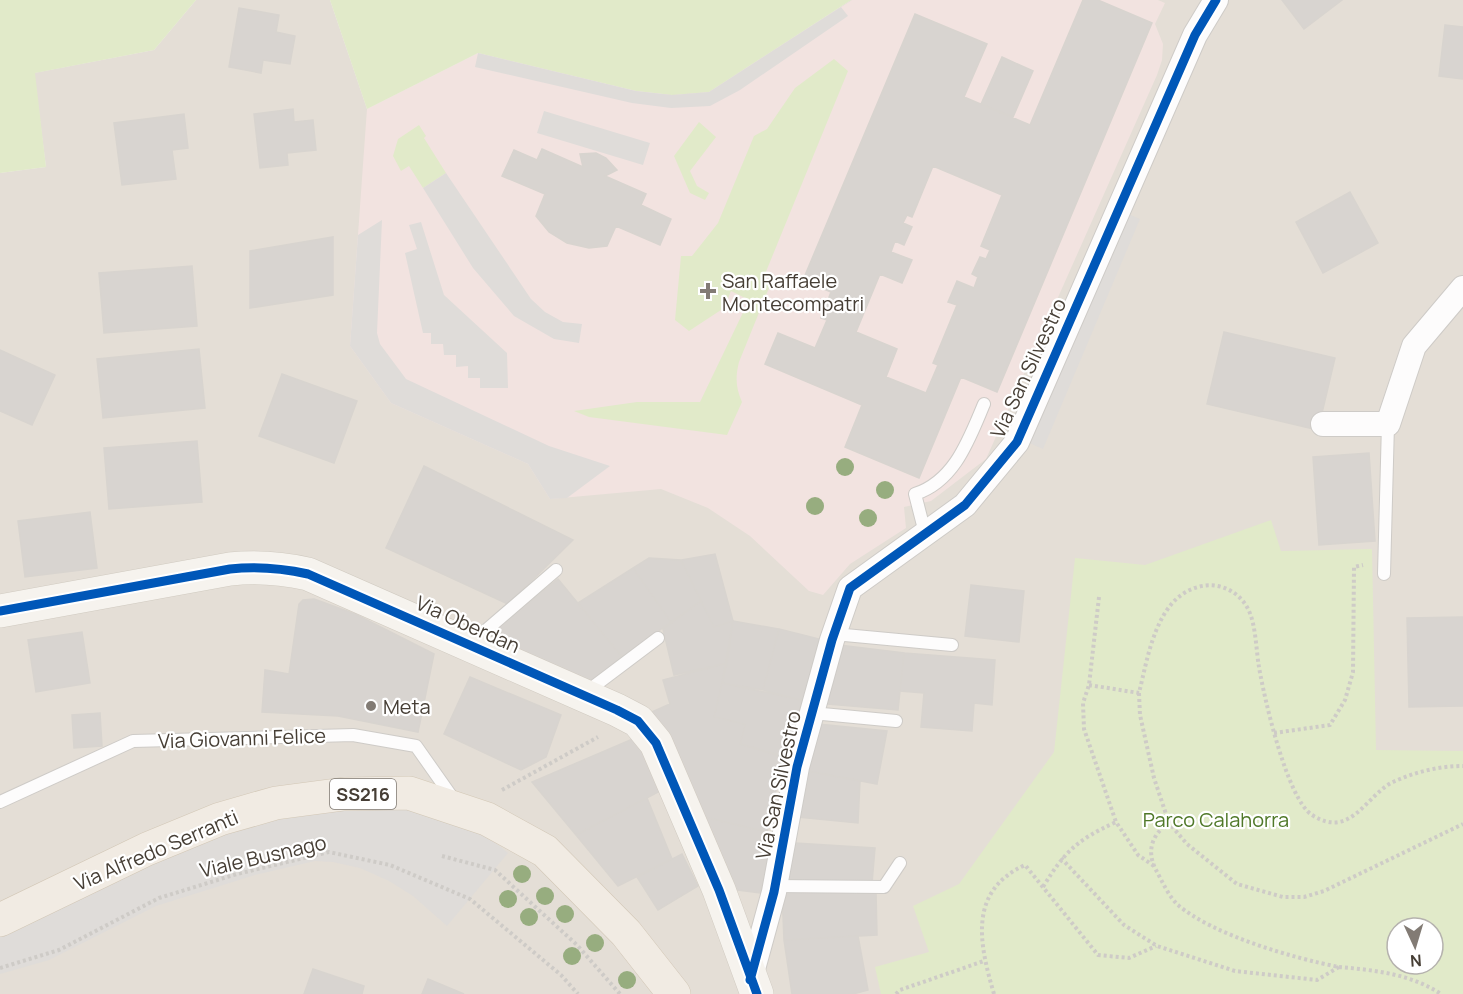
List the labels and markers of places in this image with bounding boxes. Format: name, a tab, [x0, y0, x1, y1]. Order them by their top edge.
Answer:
place label: San Raffaele Montecompatri	[722, 267, 864, 317]
marker: San Raffaele Montecompatri	[699, 282, 717, 300]
place label: Meta	[383, 693, 431, 720]
marker: Meta	[364, 699, 378, 713]

